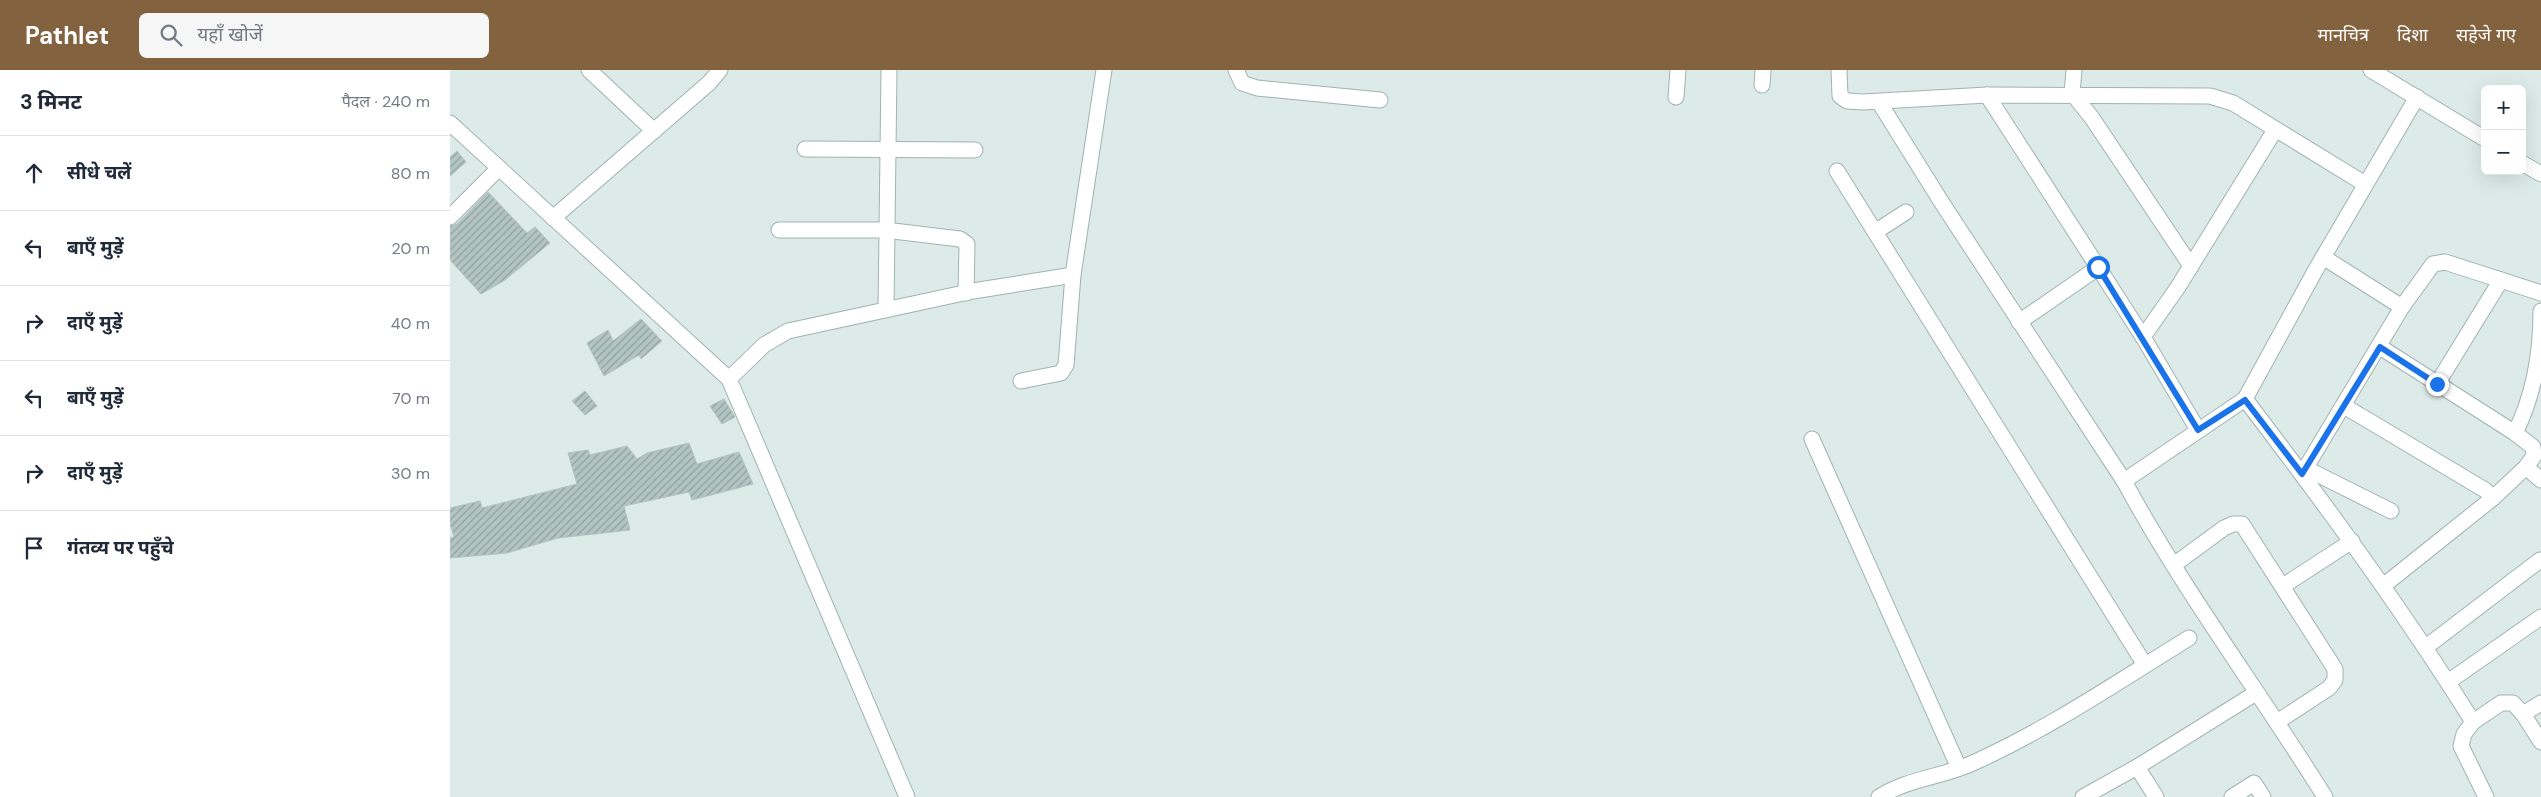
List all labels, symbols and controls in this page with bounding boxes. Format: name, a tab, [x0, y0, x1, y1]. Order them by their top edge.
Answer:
search box	[139, 13, 489, 58]
text: Pathlet	[25, 20, 109, 51]
icon: search	[157, 21, 185, 49]
text: यहाँ खोजें	[197, 22, 263, 47]
text: मानचित्र	[2317, 23, 2369, 47]
text: दिशा	[2397, 23, 2428, 47]
text: सहेजे गए	[2456, 23, 2516, 47]
map controls	[2481, 85, 2526, 175]
button: +	[2481, 85, 2526, 130]
text: 3 मिनट	[20, 88, 82, 116]
text: पैदल · 240 m	[342, 91, 430, 112]
button: −	[2481, 130, 2526, 175]
icon: ahead	[20, 159, 48, 187]
text: सीधे चलें	[67, 160, 131, 185]
text: 80 m	[391, 163, 430, 184]
icon: left	[20, 234, 48, 262]
text: बाएँ मुड़ें	[67, 235, 124, 260]
text: 20 m	[391, 238, 430, 259]
route start	[2087, 256, 2110, 279]
icon: right	[20, 309, 48, 337]
text: दाएँ मुड़ें	[67, 310, 122, 335]
text: 40 m	[391, 313, 430, 334]
route end	[2426, 373, 2449, 396]
icon: left	[20, 384, 48, 412]
text: बाएँ मुड़ें	[67, 385, 124, 410]
text: 70 m	[392, 388, 430, 409]
icon: right	[20, 459, 48, 487]
text: दाएँ मुड़ें	[67, 460, 122, 485]
text: 30 m	[391, 463, 430, 484]
icon: arrive	[20, 534, 48, 562]
text: गंतव्य पर पहुँचे	[67, 535, 174, 560]

